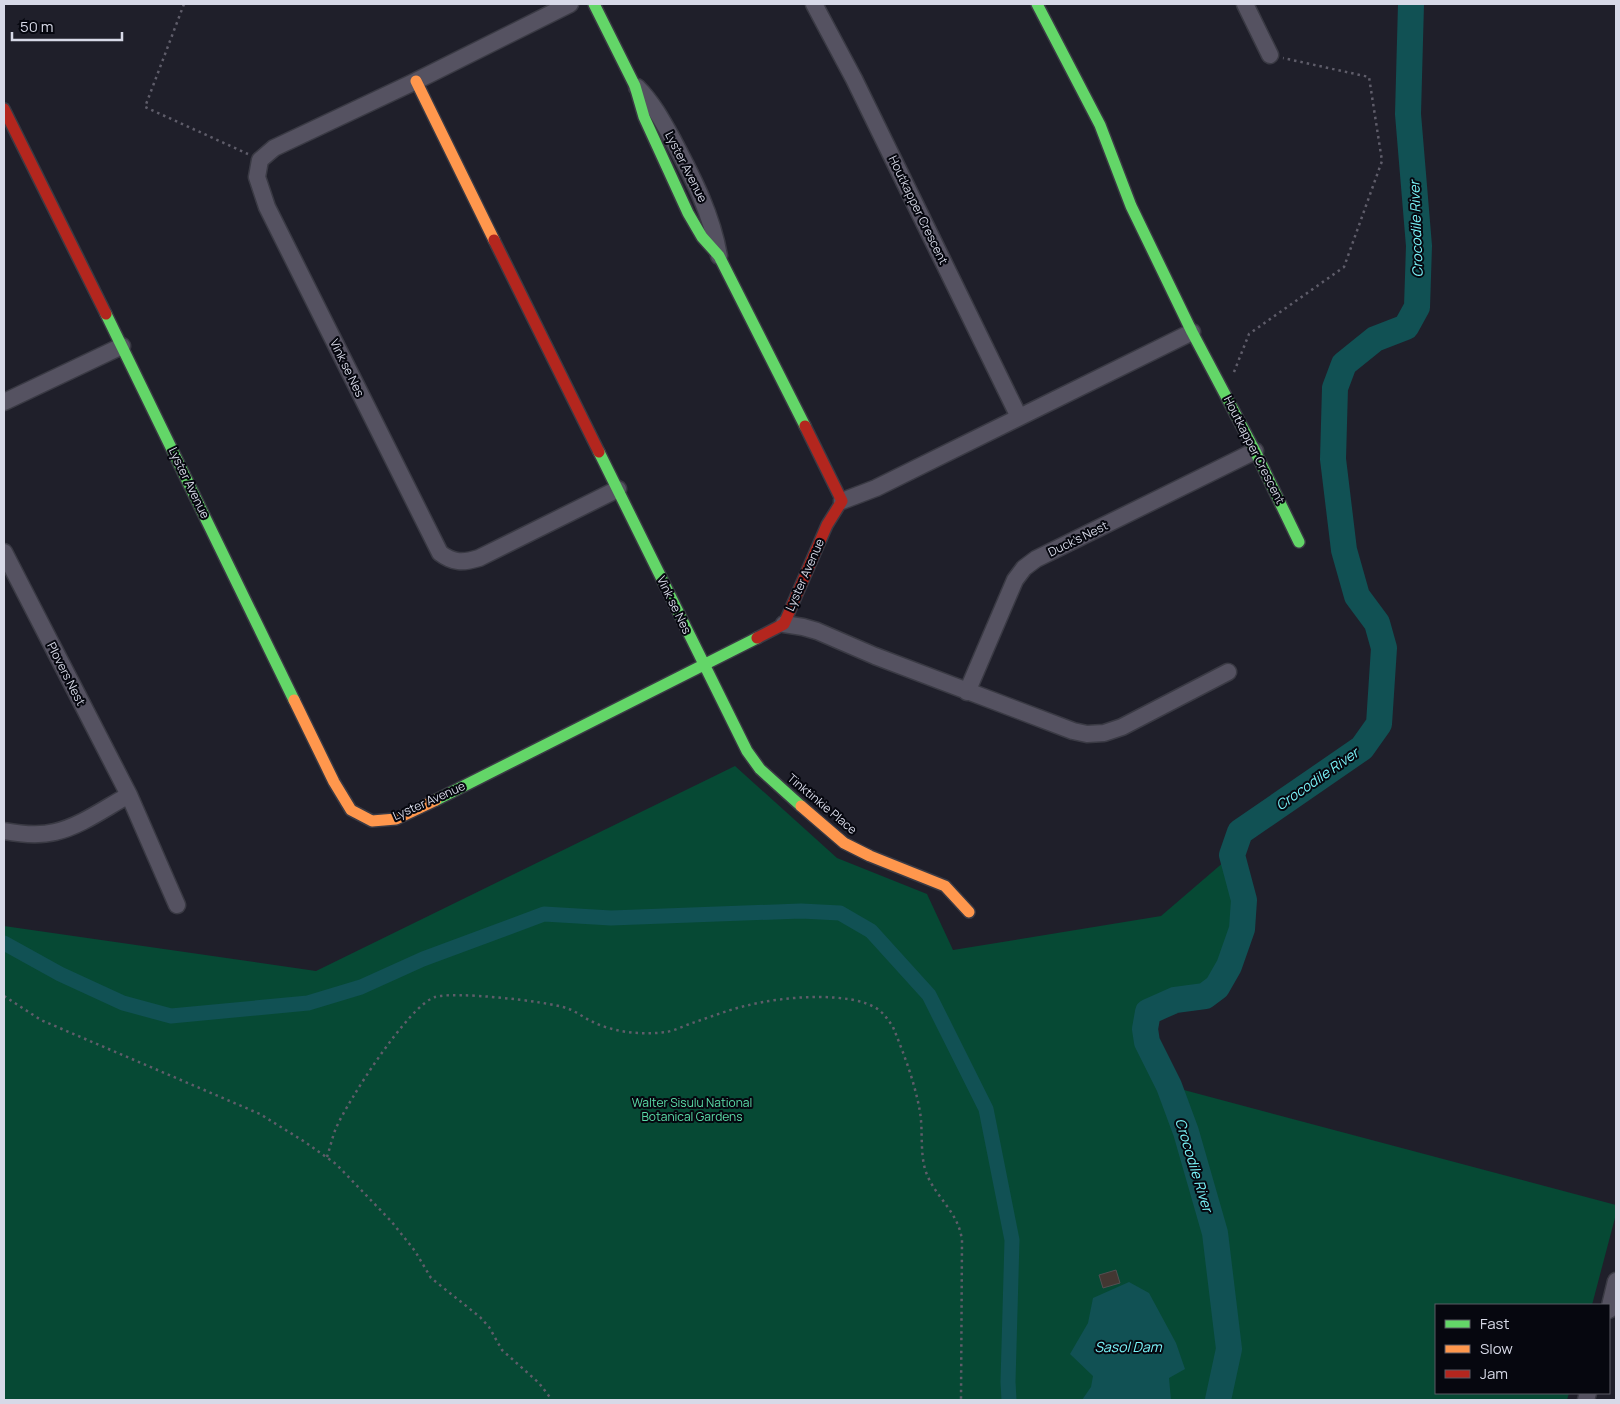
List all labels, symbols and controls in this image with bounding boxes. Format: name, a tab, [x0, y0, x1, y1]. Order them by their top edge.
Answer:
scale bar	[12, 10, 122, 42]
text: 50 m	[20, 16, 54, 37]
street label: Lyster Avenue	[661, 128, 712, 205]
street label: Houtkapper Crescent	[885, 153, 952, 267]
water label: Crocodile River	[1404, 178, 1427, 278]
street label: Vink se Nes	[326, 336, 369, 400]
street label: Houtkapper Crescent	[1220, 393, 1289, 507]
street label: Lyster Avenue	[165, 444, 214, 521]
street label: Duck's Nest	[1045, 517, 1111, 560]
street label: Lyster Avenue	[781, 536, 828, 614]
street label: Vink se Nes	[653, 573, 696, 637]
street label: Plovers Nest	[43, 639, 90, 708]
water label: Crocodile River	[1272, 742, 1363, 814]
street label: Tinktinkie Place	[784, 769, 861, 838]
street label: Lyster Avenue	[390, 777, 468, 824]
park label: Walter Sisulu National Botanical Gardens	[632, 1094, 752, 1125]
water label: Crocodile River	[1171, 1116, 1218, 1216]
legend	[1435, 1304, 1610, 1394]
text: Fast	[1480, 1313, 1509, 1334]
water label: Sasol Dam	[1094, 1337, 1163, 1356]
text: Slow	[1480, 1338, 1513, 1359]
text: Jam	[1480, 1363, 1508, 1384]

